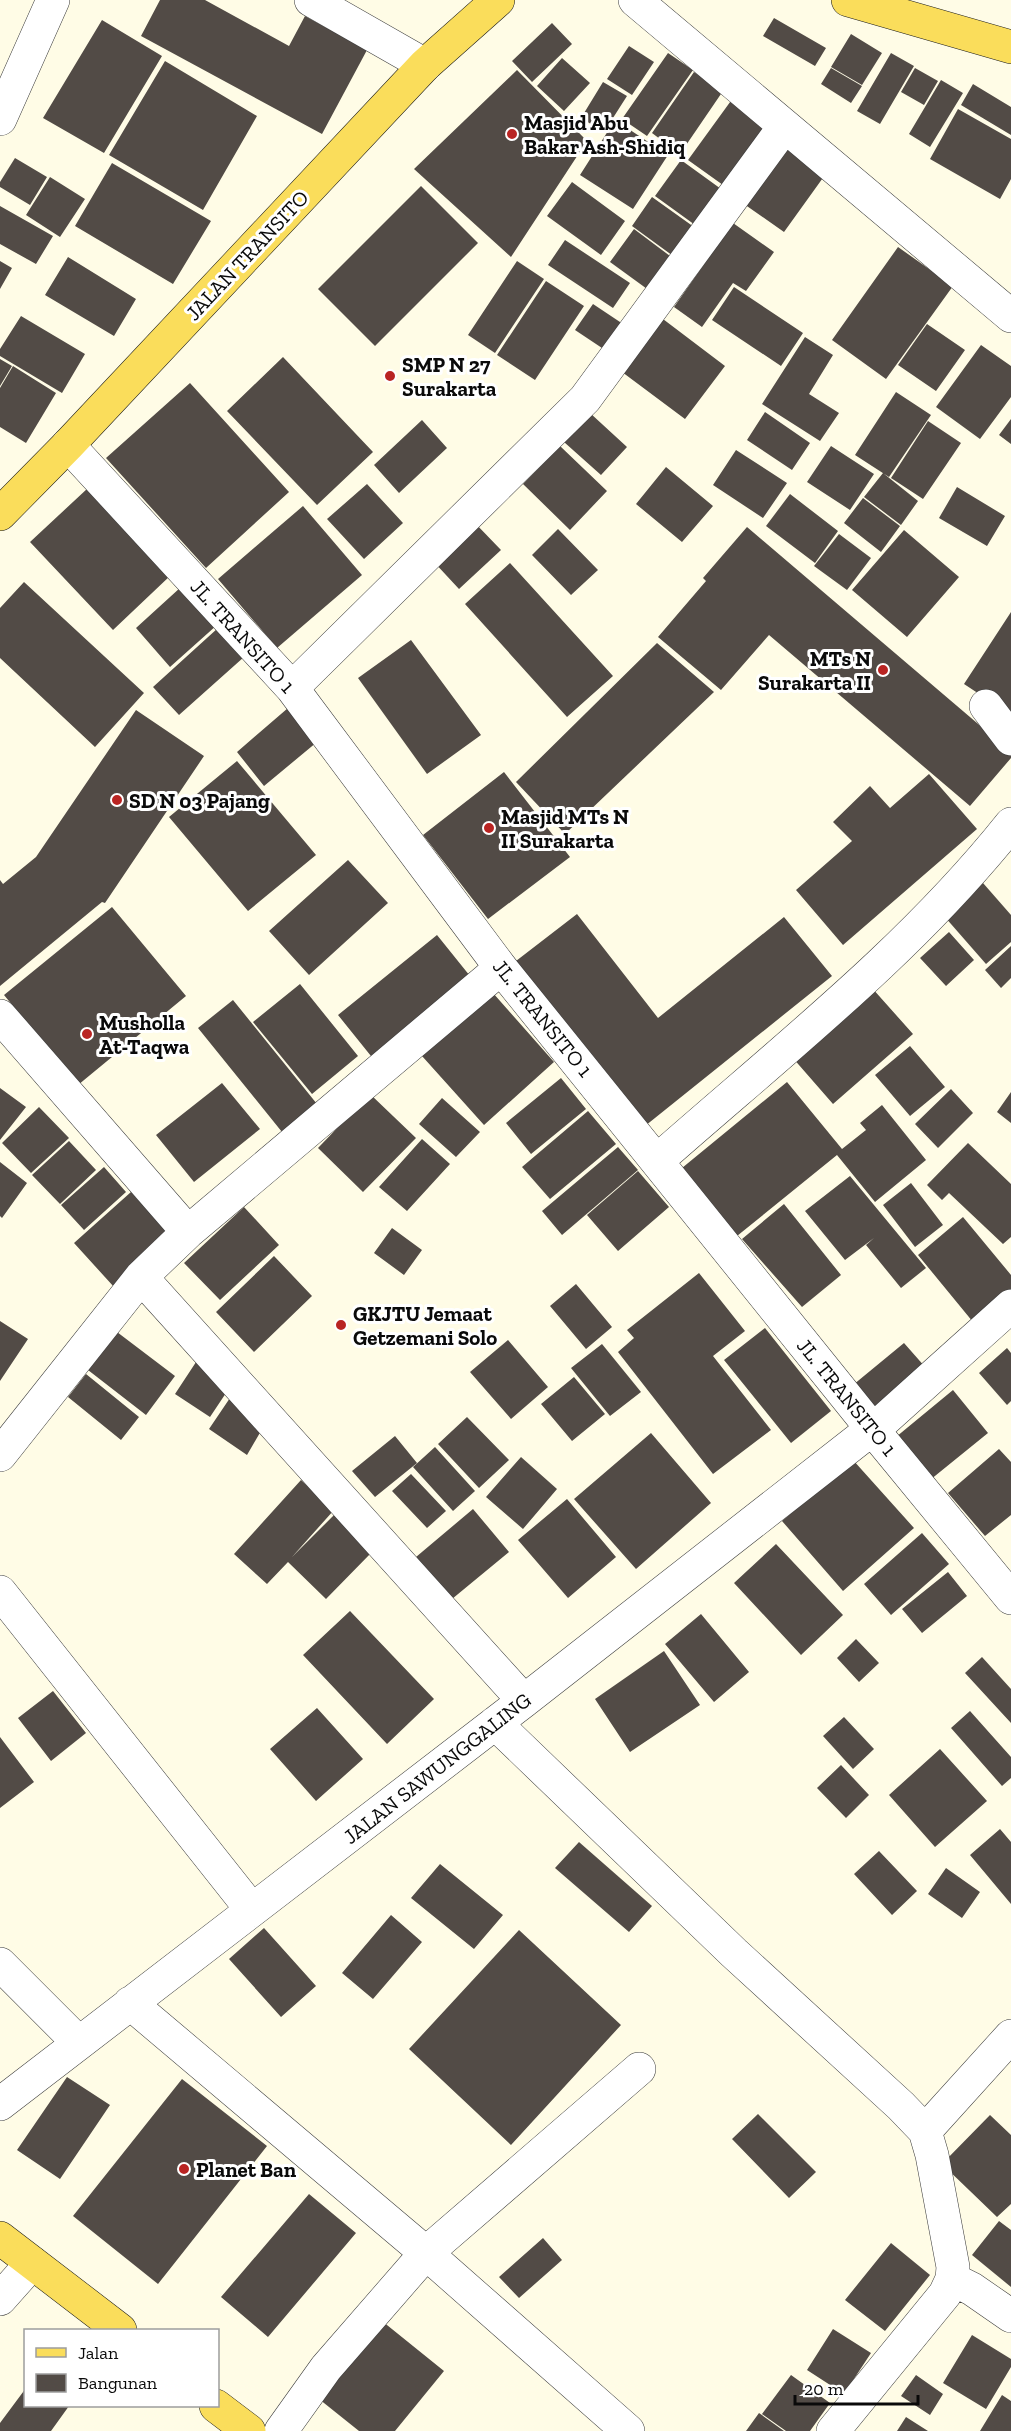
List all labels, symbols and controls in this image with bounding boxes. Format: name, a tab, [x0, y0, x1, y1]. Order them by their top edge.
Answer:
place label: Masjid Abu Bakar Ash-Shidiq	[524, 110, 685, 159]
marker: Masjid Abu Bakar Ash-Shidiq	[505, 127, 519, 141]
street label: JALAN TRANSITO	[180, 185, 314, 325]
place label: SMP N 27 Surakarta	[402, 352, 497, 401]
marker: SMP N 27 Surakarta	[383, 369, 397, 383]
street label: JL. TRANSITO 1	[186, 574, 300, 698]
place label: MTs N Surakarta II	[758, 646, 871, 695]
marker: MTs N Surakarta II	[876, 663, 890, 677]
place label: SD N 03 Pajang	[129, 788, 270, 813]
marker: SD N 03 Pajang	[110, 793, 124, 807]
place label: Masjid MTs N II Surakarta	[501, 804, 629, 853]
marker: Masjid MTs N II Surakarta	[482, 821, 496, 835]
street label: JL. TRANSITO 1	[488, 954, 598, 1082]
place label: Musholla At-Taqwa	[99, 1010, 190, 1059]
marker: Musholla At-Taqwa	[80, 1027, 94, 1041]
place label: GKJTU Jemaat Getzemani Solo	[353, 1301, 497, 1350]
marker: GKJTU Jemaat Getzemani Solo	[334, 1318, 348, 1332]
street label: JL. TRANSITO 1	[792, 1333, 902, 1461]
street label: JALAN SAWUNGGALING	[338, 1687, 536, 1849]
place label: Planet Ban	[196, 2157, 297, 2182]
marker: Planet Ban	[177, 2162, 191, 2176]
legend	[24, 2329, 219, 2407]
text: Jalan	[78, 2342, 119, 2364]
scale bar	[795, 2368, 918, 2406]
text: Bangunan	[78, 2372, 158, 2394]
text: 20 m	[804, 2378, 844, 2400]

